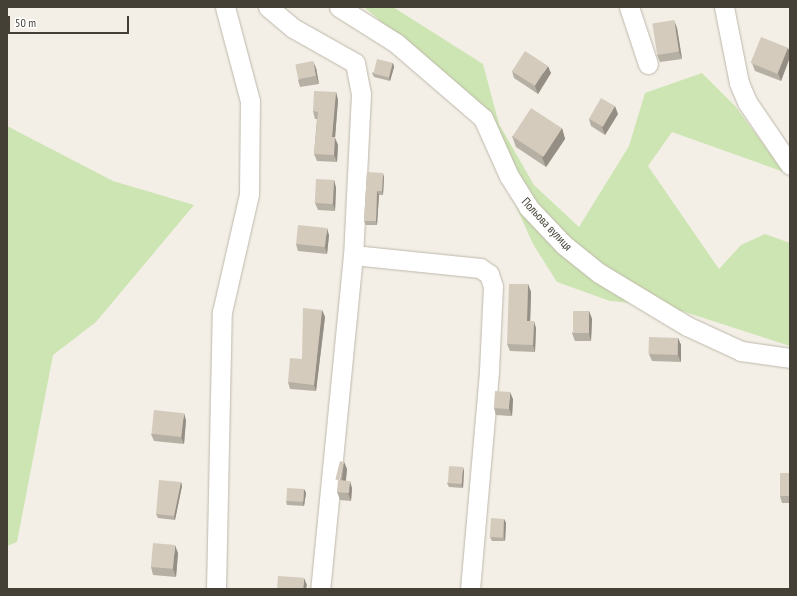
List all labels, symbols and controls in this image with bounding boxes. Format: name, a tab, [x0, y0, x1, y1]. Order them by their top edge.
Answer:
scale bar	[10, 8, 131, 34]
text: 50 m	[15, 15, 36, 30]
street label: Польова вулиця	[519, 194, 575, 254]

